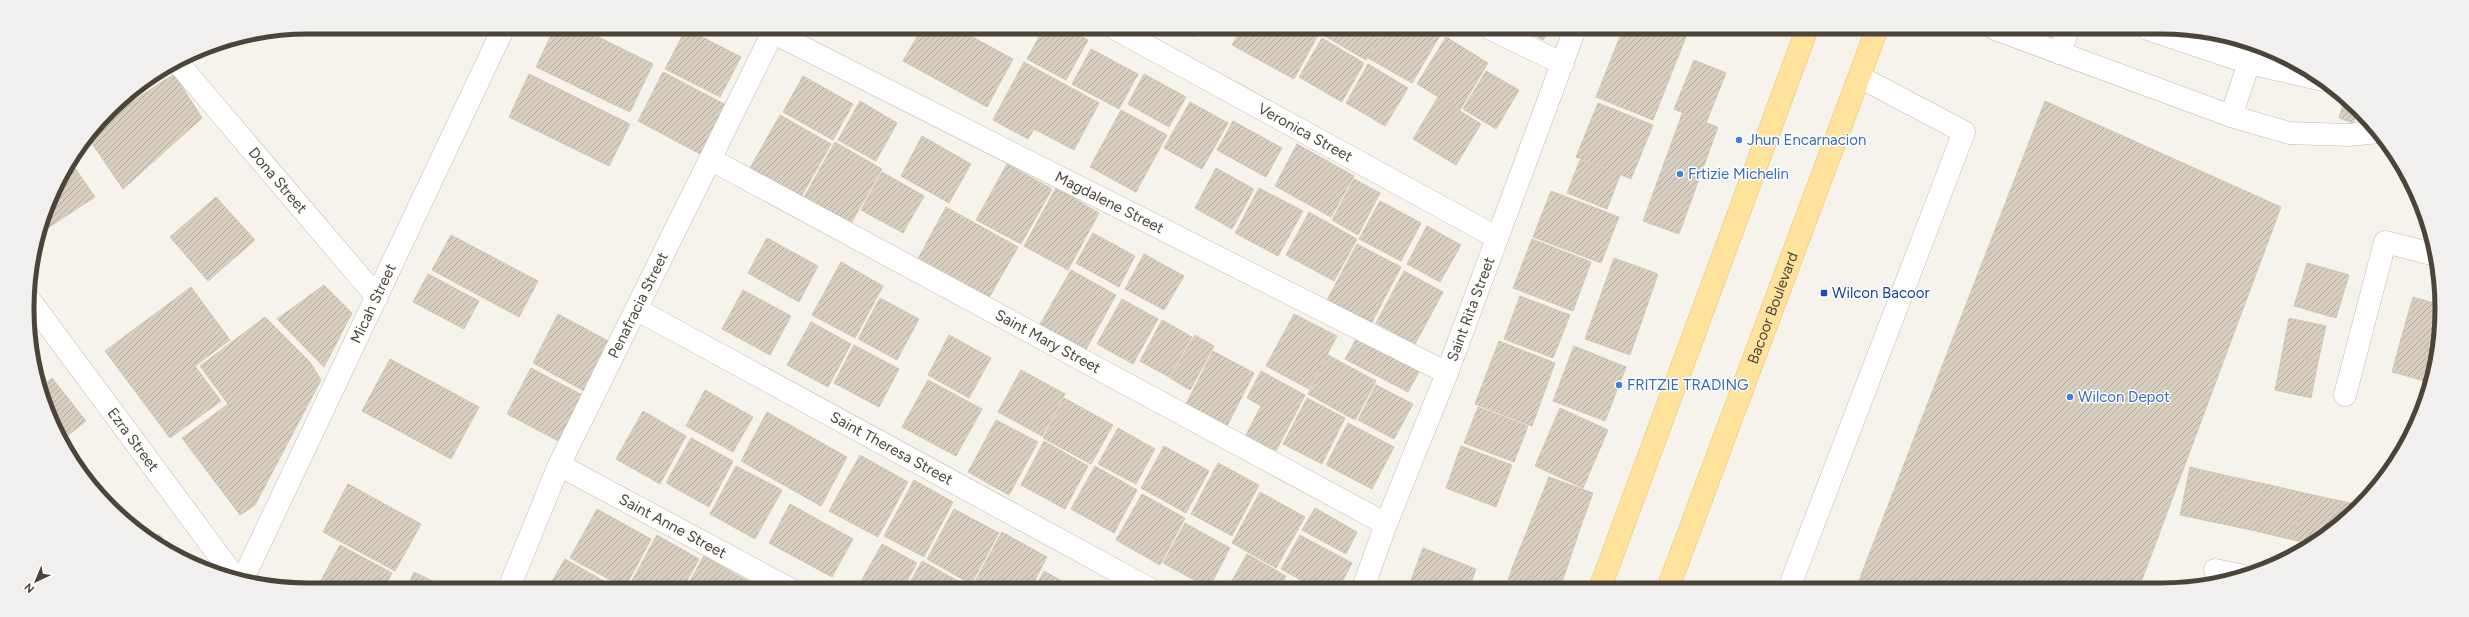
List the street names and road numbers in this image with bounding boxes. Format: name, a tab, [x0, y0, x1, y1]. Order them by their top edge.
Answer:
street label: Veronica Street	[1255, 99, 1356, 166]
street label: Dona Street	[245, 144, 311, 217]
street label: Magdalene Street	[1052, 167, 1167, 238]
street label: Penafracia Street	[604, 249, 672, 361]
street label: Bacoor Boulevard	[1744, 250, 1802, 366]
street label: Saint Rita Street	[1443, 254, 1499, 364]
street label: Micah Street	[347, 260, 400, 346]
street label: Saint Mary Street	[992, 306, 1104, 377]
street label: Ezra Street	[104, 404, 163, 475]
street label: Saint Theresa Street	[827, 408, 956, 489]
street label: Saint Anne Street	[616, 490, 730, 562]

